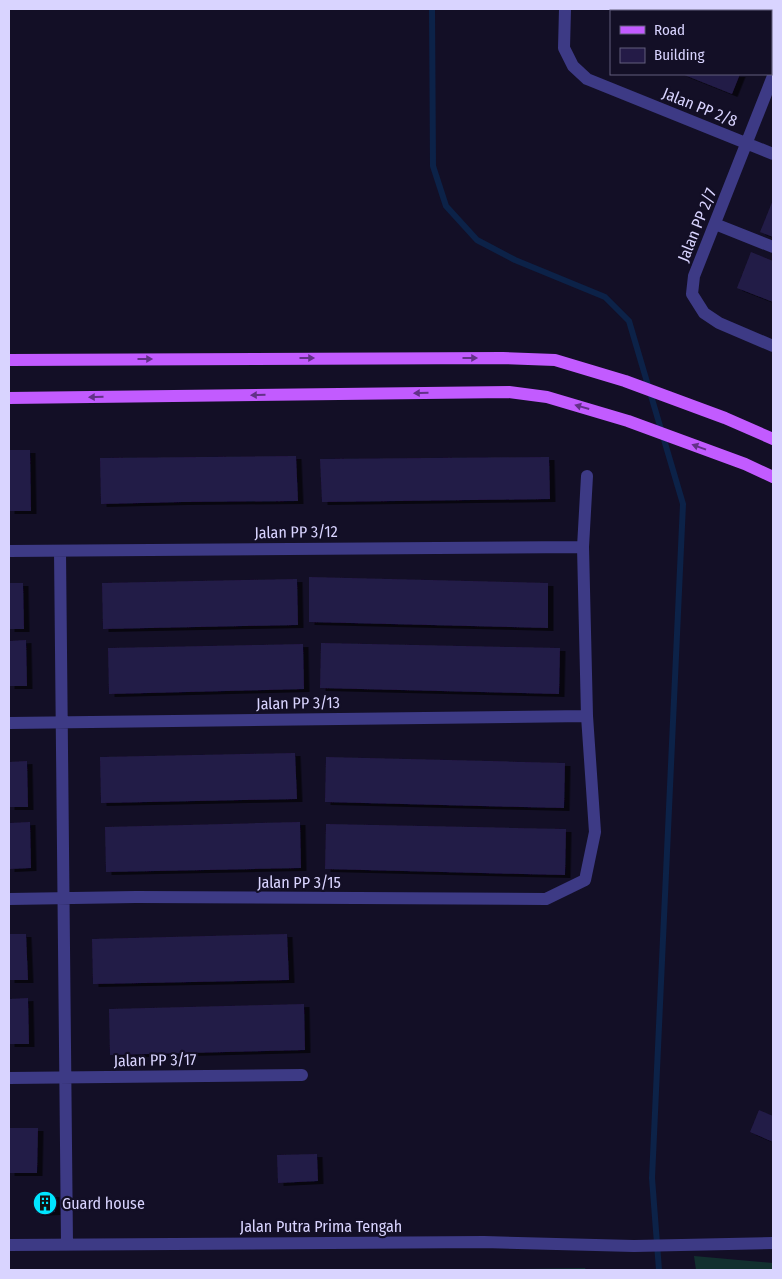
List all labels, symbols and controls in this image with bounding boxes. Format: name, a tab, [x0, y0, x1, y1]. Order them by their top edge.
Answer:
legend	[610, 10, 772, 75]
text: Road	[654, 21, 685, 39]
text: Building	[654, 46, 705, 64]
street label: Jalan PP 2/8	[660, 83, 740, 131]
street label: Jalan PP 2/7	[674, 185, 721, 265]
one-way arrow	[300, 354, 316, 362]
one-way arrow	[462, 354, 478, 362]
one-way arrow	[137, 355, 153, 363]
one-way arrow	[413, 389, 429, 397]
one-way arrow	[250, 391, 266, 399]
one-way arrow	[88, 393, 104, 401]
one-way arrow	[574, 402, 589, 410]
one-way arrow	[691, 443, 706, 451]
street label: Jalan PP 3/12	[254, 522, 338, 542]
street label: Jalan PP 3/13	[256, 693, 340, 713]
street label: Jalan PP 3/15	[257, 873, 341, 892]
street label: Jalan PP 3/17	[113, 1050, 197, 1070]
building icon: Guard house	[32, 1190, 58, 1216]
place label: Guard house	[62, 1194, 145, 1213]
street label: Jalan Putra Prima Tengah	[240, 1217, 402, 1236]

